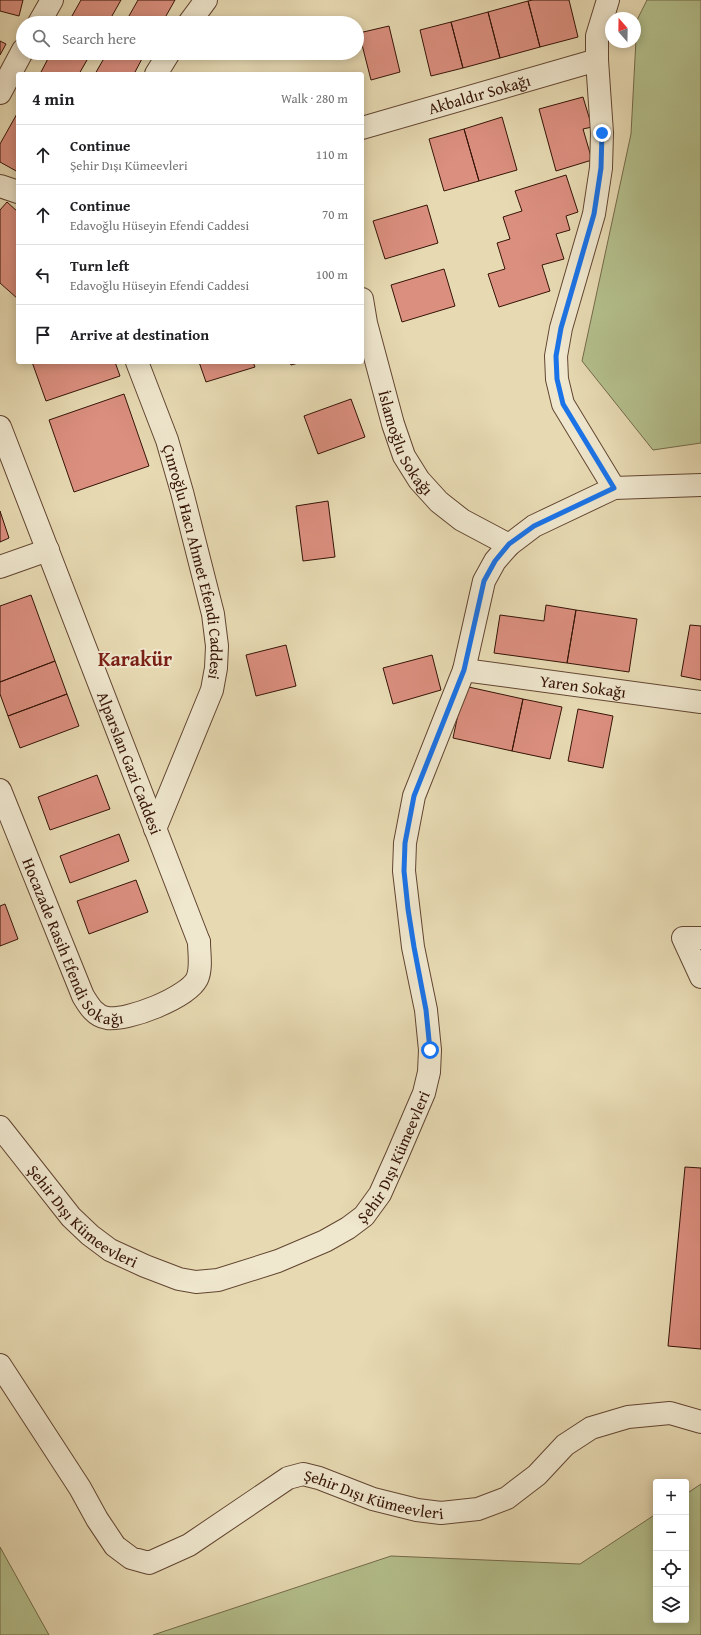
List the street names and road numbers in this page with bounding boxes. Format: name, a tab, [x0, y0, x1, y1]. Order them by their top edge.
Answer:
street label: Akbaldır Sokağı	[425, 68, 534, 120]
street label: İslamoğlu Sokağı	[372, 388, 439, 501]
street label: Çınroğlu Hacı Ahmet Efendi Caddesi	[157, 441, 229, 682]
street label: Yaren Sokağı	[538, 668, 628, 704]
street label: Alparslan Gazi Caddesi	[91, 688, 168, 838]
street label: Hocazade Rasih Efendi Sokağı	[16, 854, 125, 1030]
street label: Şehir Dışı Kümeevleri	[352, 1086, 436, 1229]
street label: Şehir Dışı Kümeevleri	[22, 1159, 142, 1273]
street label: Şehir Dışı Kümeevleri	[301, 1463, 445, 1525]

